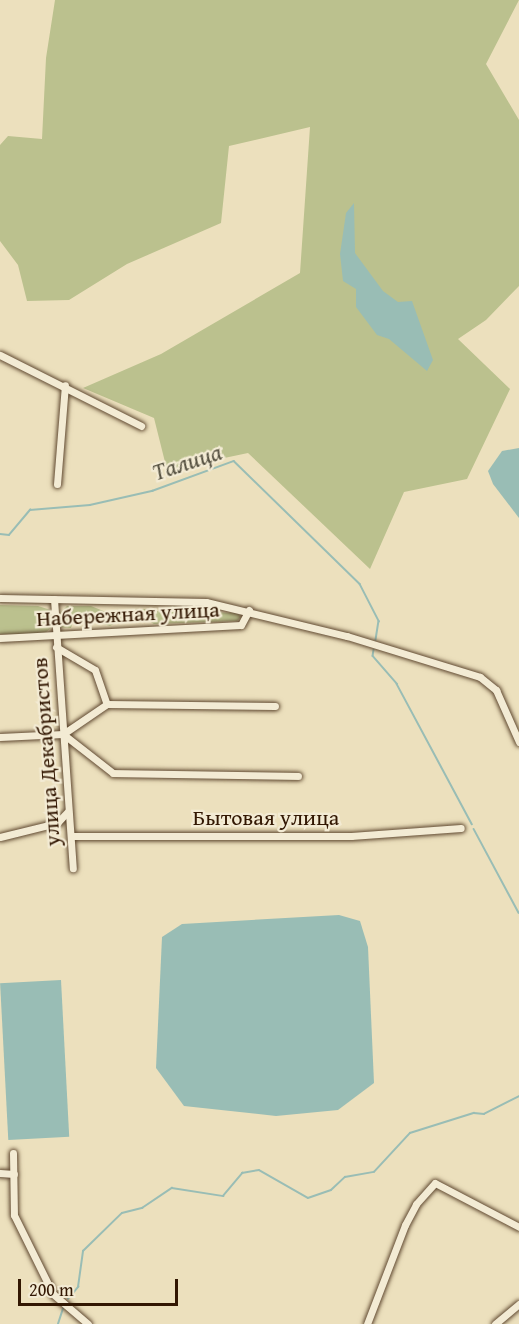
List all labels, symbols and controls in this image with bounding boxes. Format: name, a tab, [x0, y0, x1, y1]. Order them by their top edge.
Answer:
water label: Талица	[149, 437, 225, 487]
street label: Набережная улица	[36, 596, 220, 632]
street label: улица Декабристов	[26, 657, 66, 847]
street label: Бытовая улица	[193, 805, 339, 831]
scale bar	[21, 1267, 182, 1305]
text: 200 m	[29, 1276, 74, 1303]

